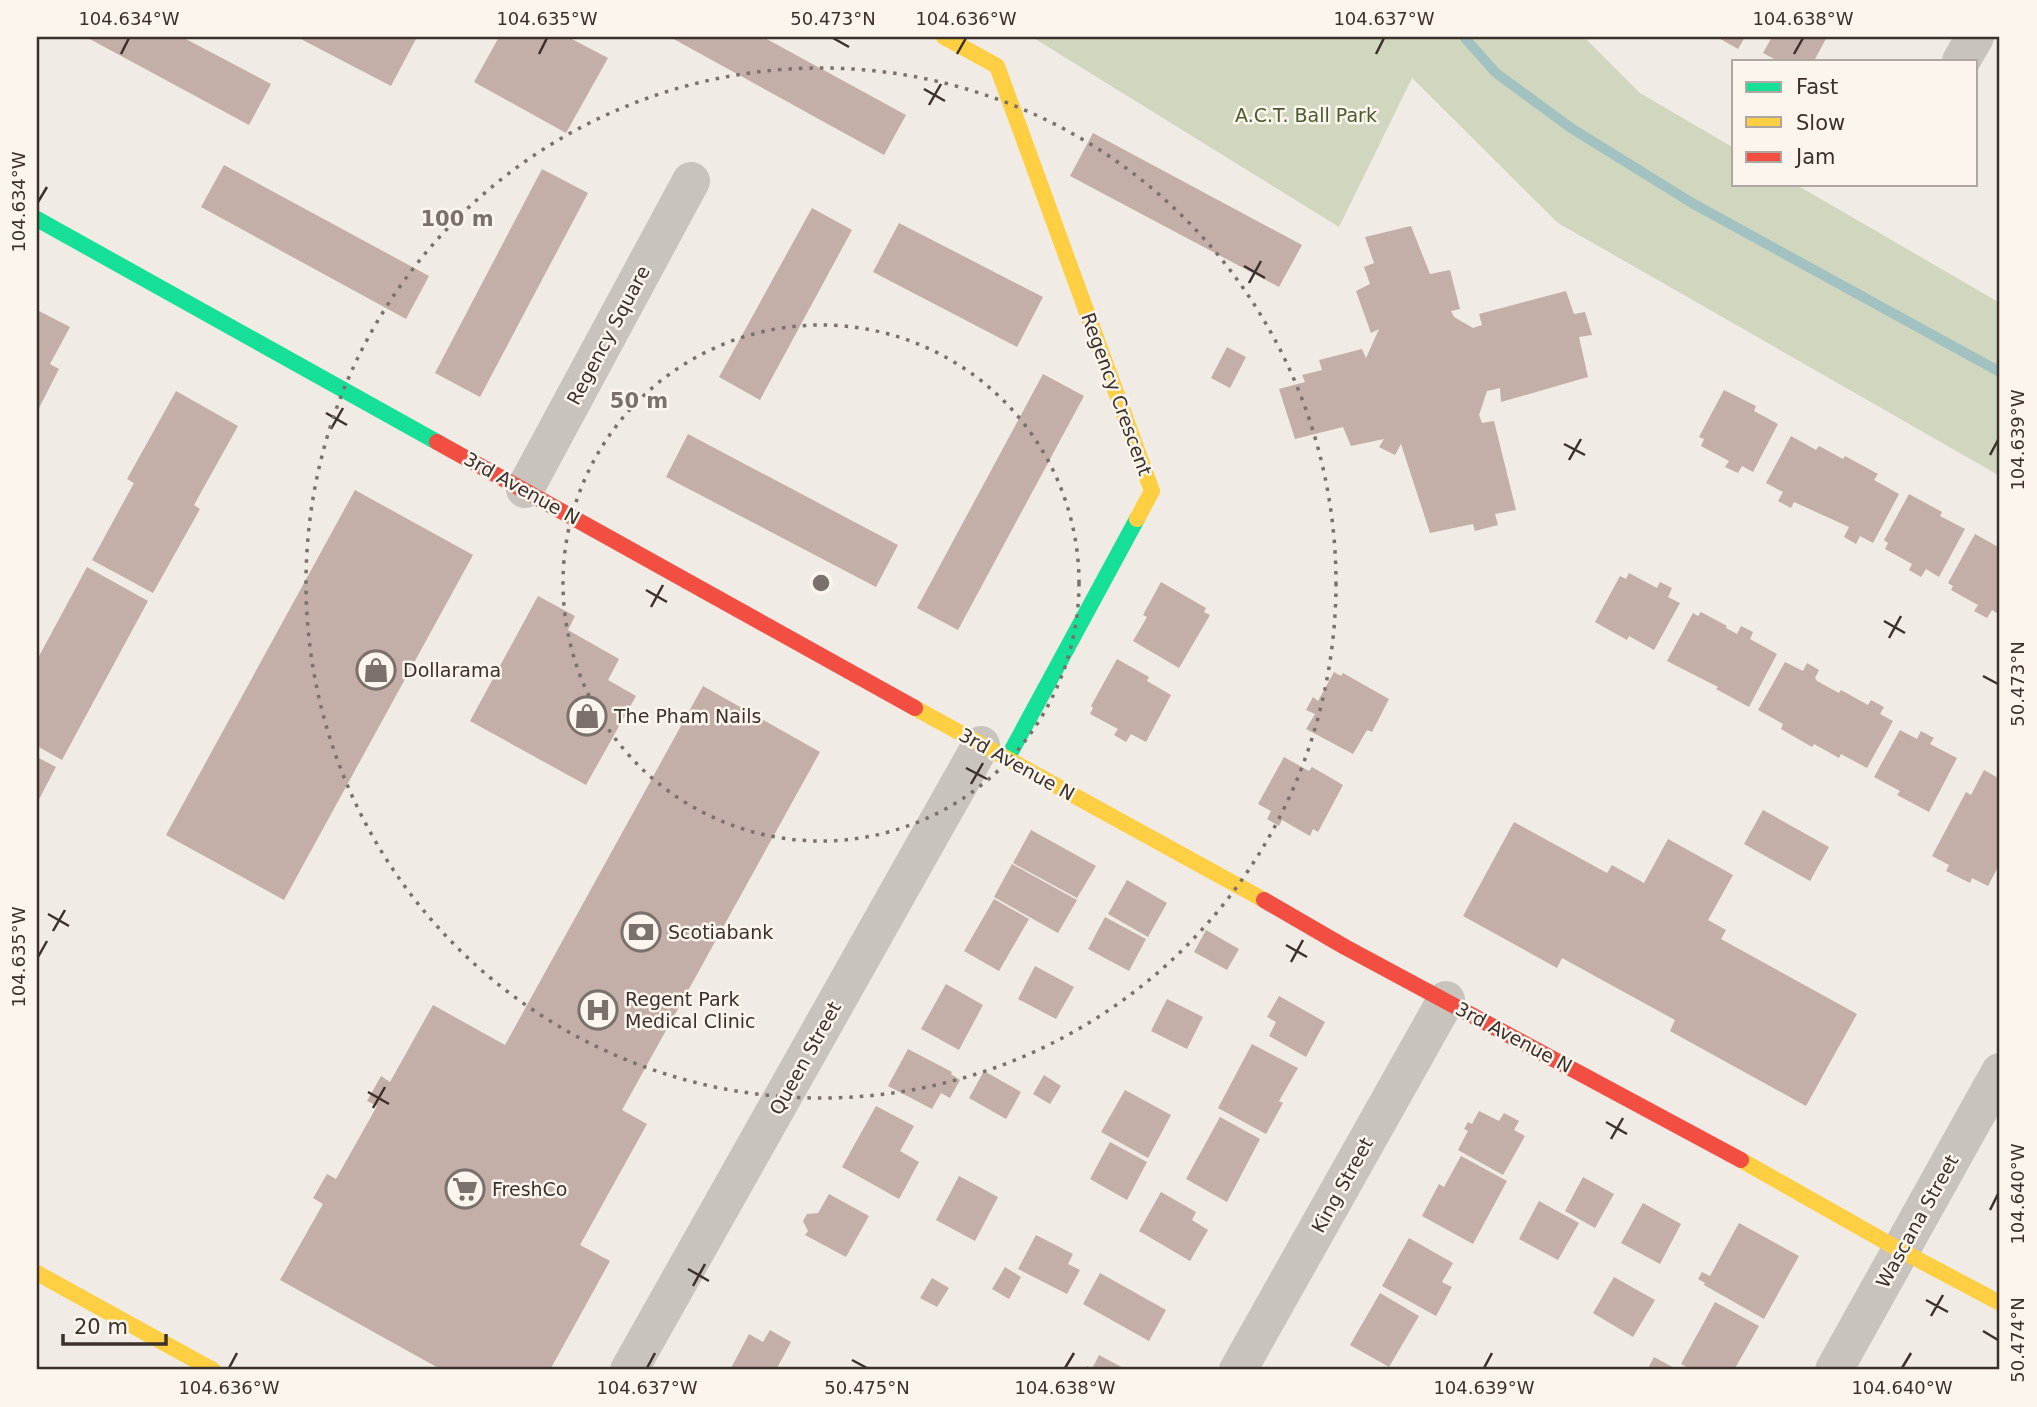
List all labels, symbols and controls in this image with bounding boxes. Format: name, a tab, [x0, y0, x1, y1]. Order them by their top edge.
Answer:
text: 104.634°W	[78, 8, 180, 29]
text: 104.635°W	[496, 8, 598, 29]
text: 50.473°N	[790, 8, 876, 29]
text: 104.636°W	[915, 8, 1017, 29]
text: 104.637°W	[1333, 8, 1435, 29]
text: 104.638°W	[1752, 8, 1854, 29]
legend	[1732, 60, 1978, 186]
text: Fast	[1796, 75, 1838, 99]
park label: A.C.T. Ball Park	[1235, 104, 1377, 126]
text: Slow	[1796, 111, 1845, 135]
text: Jam	[1794, 145, 1836, 169]
text: 104.634°W	[8, 151, 29, 253]
text: 100 m	[420, 207, 494, 231]
street label: Regency Square	[562, 262, 654, 408]
street label: Regency Crescent	[1077, 310, 1157, 478]
text: 50 m	[610, 389, 668, 413]
text: 104.639°W	[2007, 389, 2028, 491]
street label: 3rd Avenue N	[460, 447, 584, 529]
centre of rings	[809, 571, 833, 595]
text: 50.473°N	[2007, 641, 2028, 727]
shop icon: Dollarama	[355, 649, 397, 691]
place label: Dollarama	[403, 659, 501, 681]
shop icon: The Pham Nails	[566, 695, 608, 737]
place label: The Pham Nails	[613, 705, 761, 727]
street label: 3rd Avenue N	[955, 723, 1079, 805]
text: 104.635°W	[8, 906, 29, 1008]
bank icon: Scotiabank	[620, 911, 662, 953]
place label: Scotiabank	[668, 921, 773, 943]
place label: Regent Park Medical Clinic	[625, 988, 755, 1032]
hospital icon: Regent Park Medical Clinic	[577, 989, 619, 1031]
street label: Queen Street	[765, 997, 845, 1119]
street label: 3rd Avenue N	[1452, 997, 1576, 1077]
street label: King Street	[1307, 1133, 1377, 1237]
text: 104.640°W	[2007, 1143, 2028, 1245]
street label: Wascana Street	[1871, 1151, 1963, 1291]
supermarket icon: FreshCo	[444, 1168, 486, 1210]
place label: FreshCo	[492, 1178, 567, 1200]
text: 50.474°N	[2007, 1297, 2028, 1383]
scale bar	[63, 1302, 166, 1346]
text: 20 m	[74, 1315, 128, 1339]
text: 104.636°W	[178, 1377, 280, 1398]
text: 104.637°W	[596, 1377, 698, 1398]
text: 50.475°N	[824, 1377, 910, 1398]
text: 104.638°W	[1014, 1377, 1116, 1398]
text: 104.639°W	[1433, 1377, 1535, 1398]
text: 104.640°W	[1851, 1377, 1953, 1398]

